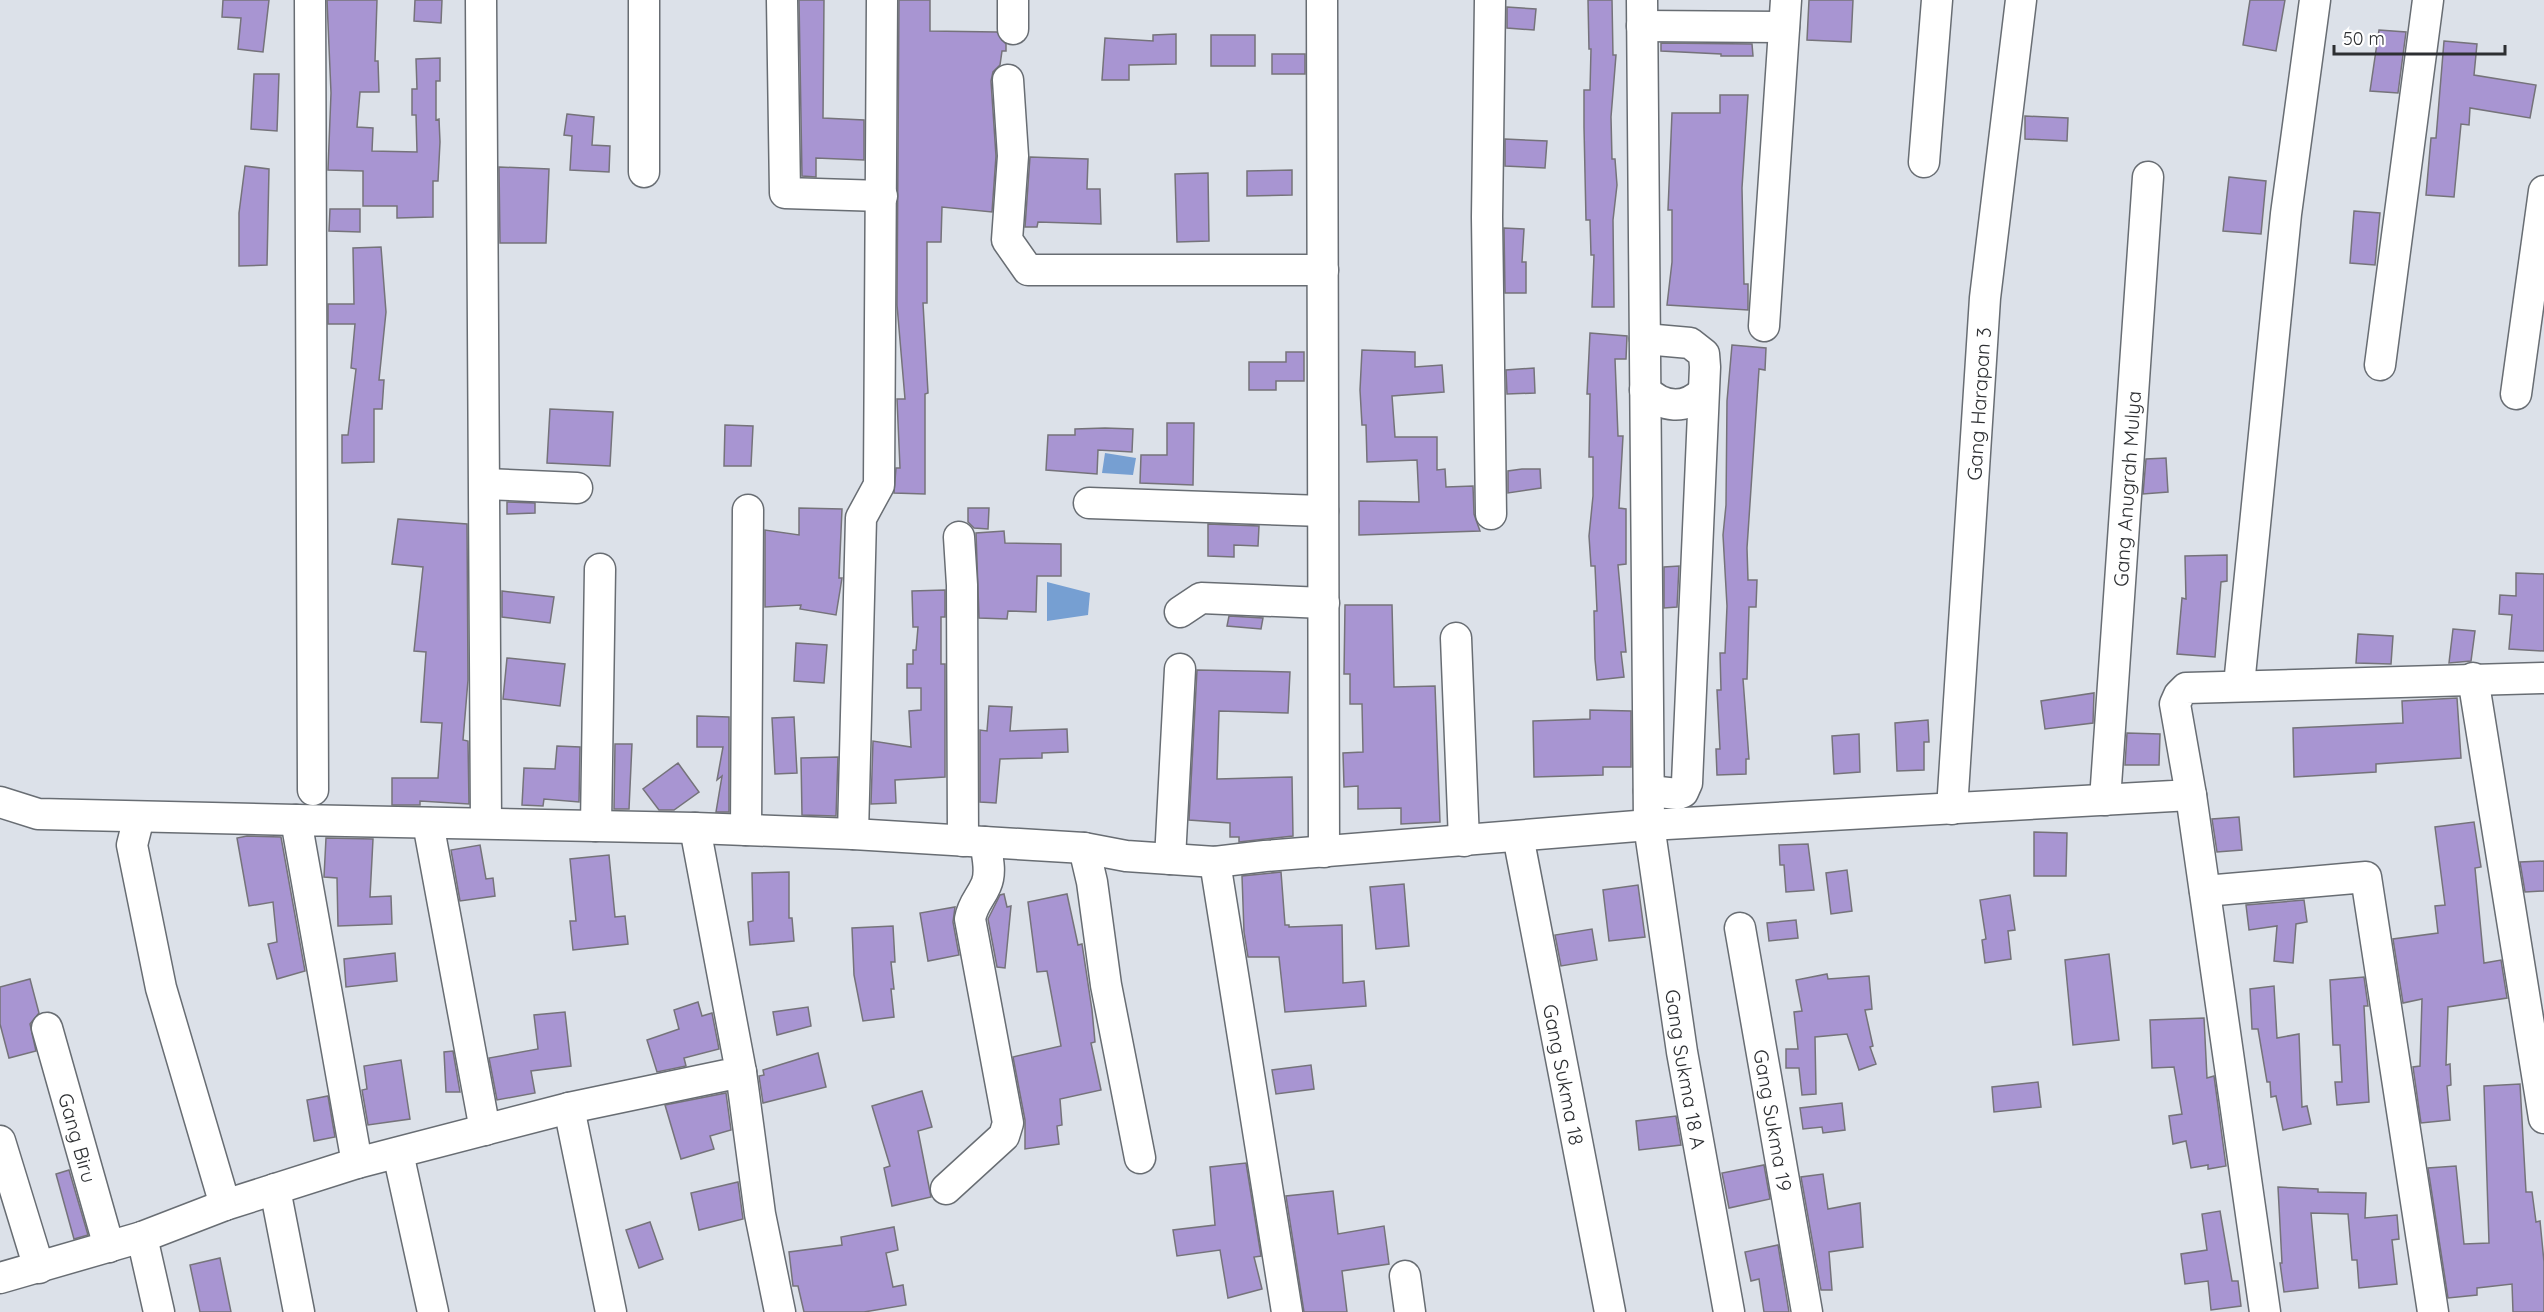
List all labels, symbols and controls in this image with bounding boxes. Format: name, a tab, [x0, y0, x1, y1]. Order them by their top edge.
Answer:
scale bar	[2334, 18, 2505, 56]
text: 50 m	[2343, 27, 2385, 50]
street label: Gang Harapan 3	[1961, 326, 1996, 481]
street label: Gang Anugrah Mulya	[2107, 390, 2146, 587]
street label: Gang Sukma 18 A	[1661, 988, 1712, 1151]
street label: Gang Sukma 18	[1538, 1002, 1590, 1147]
street label: Gang Sukma 19	[1749, 1047, 1798, 1193]
street label: Gang Biru	[53, 1090, 103, 1185]

